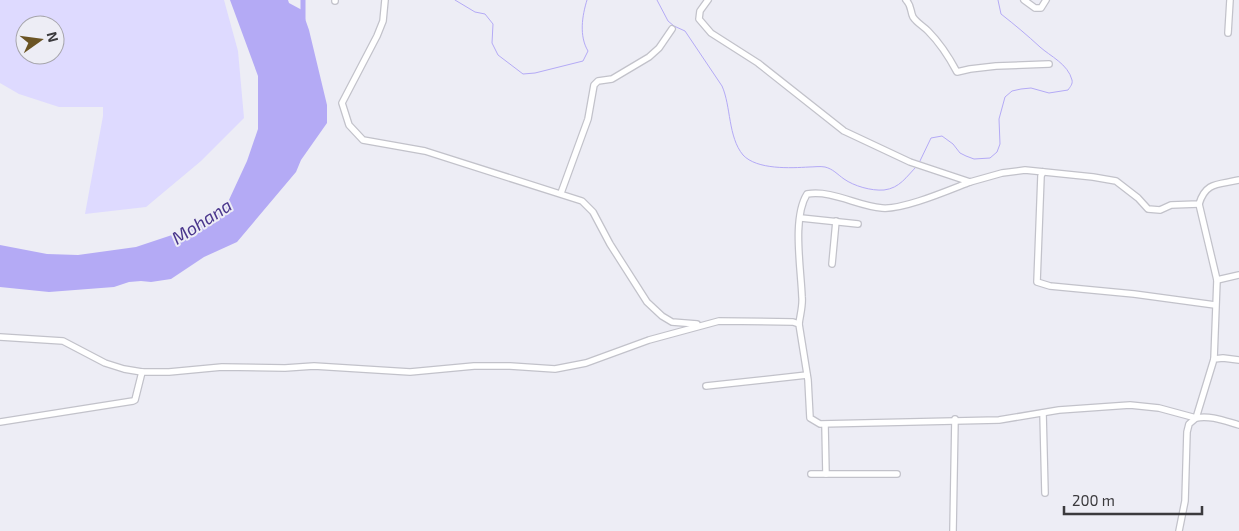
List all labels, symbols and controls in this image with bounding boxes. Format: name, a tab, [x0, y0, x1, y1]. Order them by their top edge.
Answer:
north arrow	[15, 15, 65, 65]
text: N	[44, 30, 63, 44]
water label: Mohana	[167, 194, 236, 249]
scale bar	[1064, 484, 1202, 516]
text: 200 m	[1072, 491, 1115, 509]

